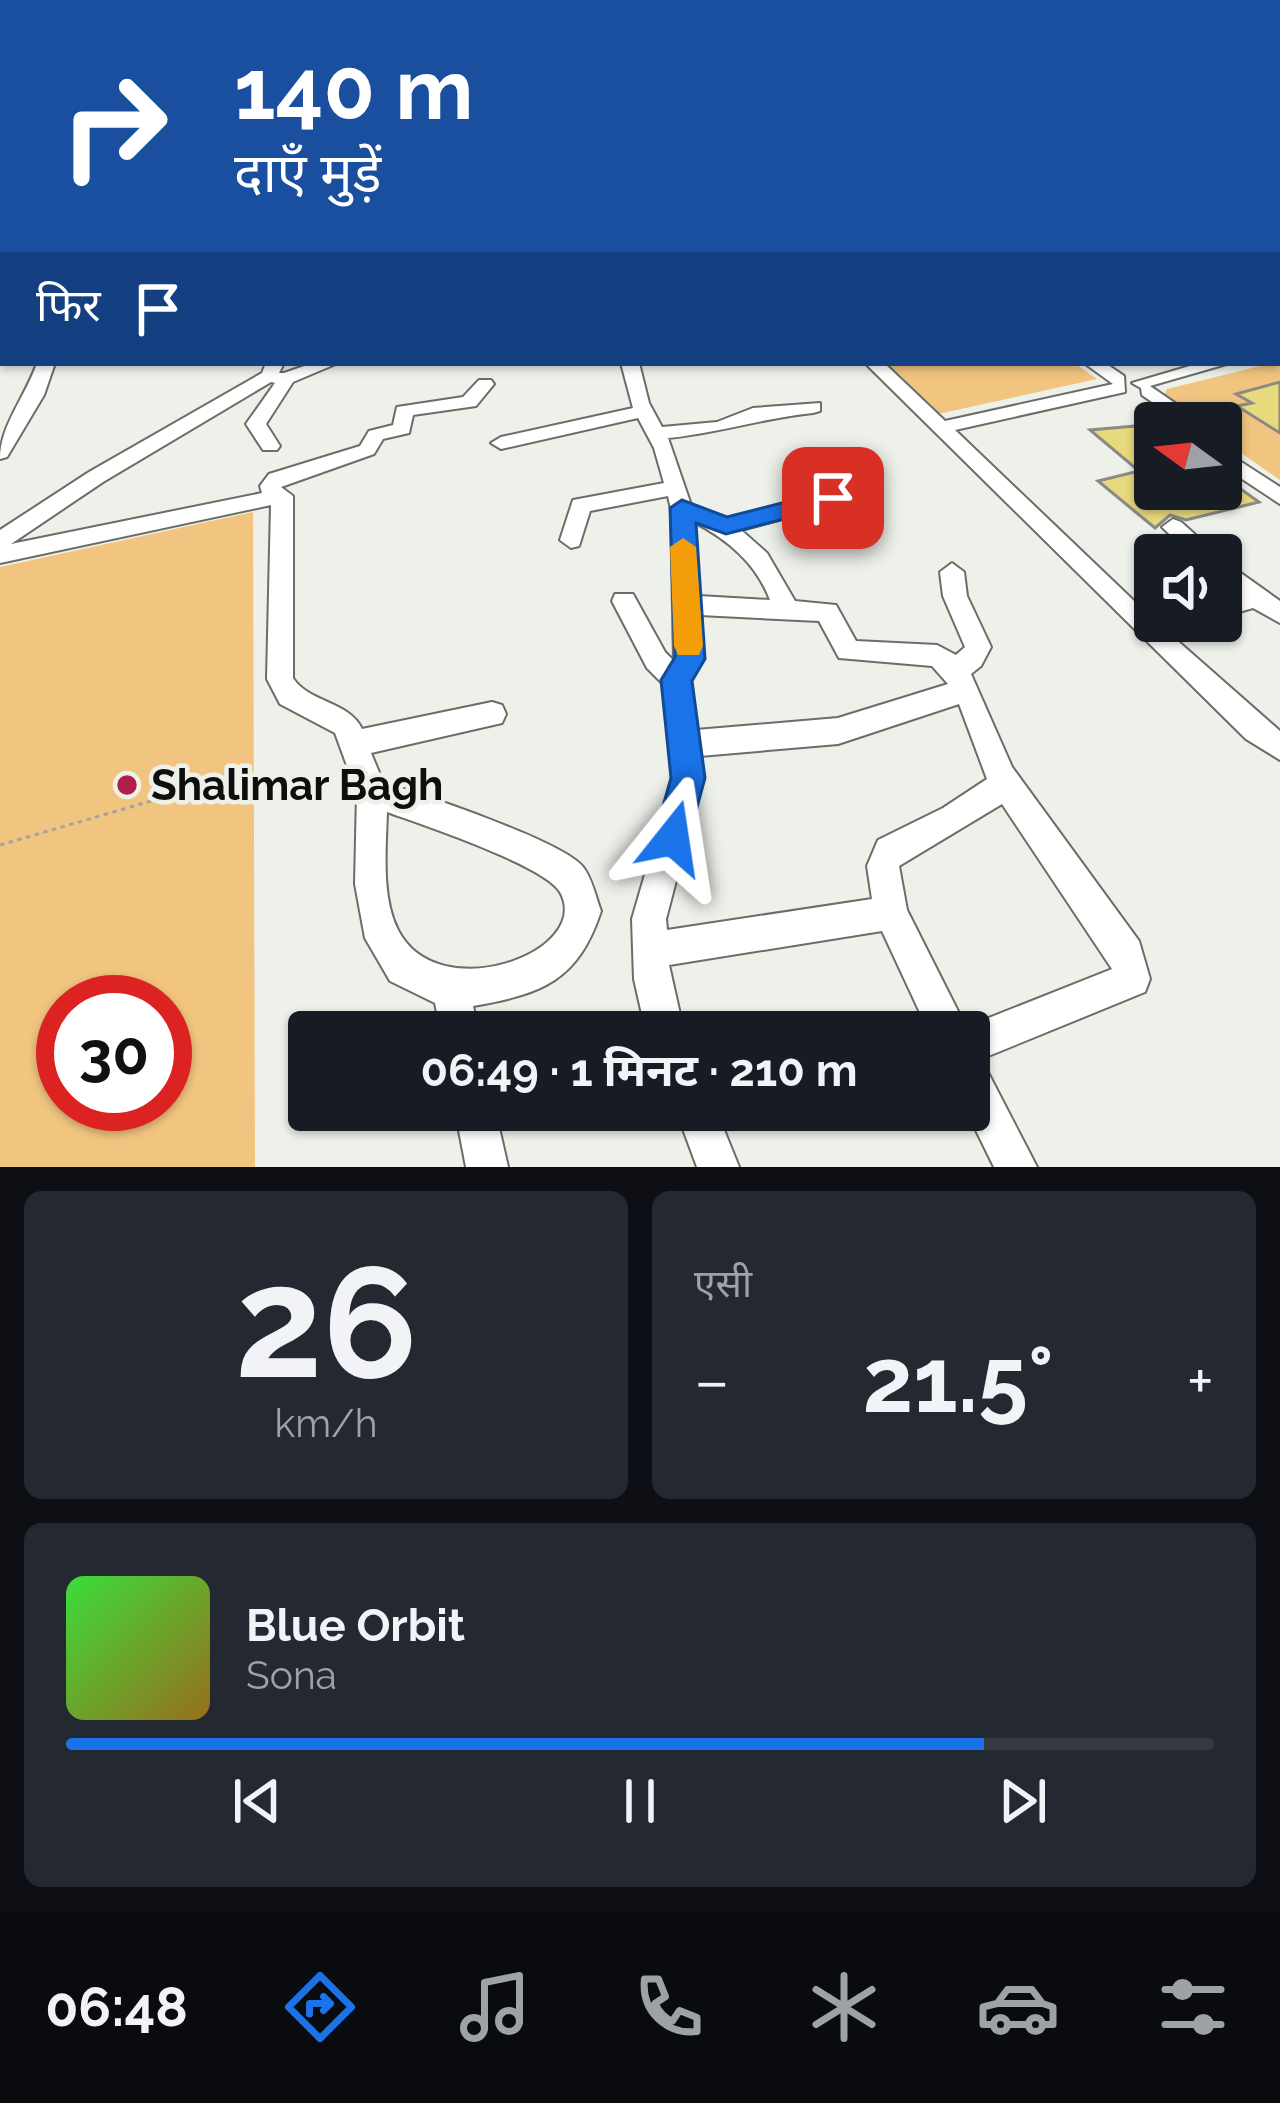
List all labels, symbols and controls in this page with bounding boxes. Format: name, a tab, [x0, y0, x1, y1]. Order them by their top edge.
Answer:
text: 140 m	[234, 40, 473, 139]
icon: right	[36, 48, 192, 204]
text: दाएँ मुड़ें	[234, 141, 381, 205]
icon: arrive	[125, 276, 191, 342]
text: फिर	[36, 279, 101, 332]
north arrow	[1134, 402, 1242, 510]
map controls	[1134, 402, 1242, 642]
pin	[782, 447, 884, 549]
icon: arrive	[800, 465, 866, 531]
button: sound	[1134, 534, 1242, 642]
place label: Shalimar Bagh	[151, 761, 443, 810]
marker: Shalimar Bagh	[114, 772, 140, 798]
position arrow	[610, 775, 736, 901]
speed limit sign: 30	[36, 975, 192, 1131]
text: 06:49 · 1 मिनट · 210 m	[420, 1044, 858, 1097]
text: 26	[235, 1230, 417, 1414]
text: एसी	[694, 1260, 752, 1306]
text: 21.5°	[863, 1327, 1054, 1433]
text: −	[694, 1342, 730, 1419]
text: +	[1187, 1342, 1214, 1419]
text: km/h	[275, 1400, 377, 1446]
text: Blue Orbit	[246, 1599, 465, 1652]
text: Sona	[246, 1652, 337, 1698]
icon: previous	[224, 1768, 290, 1834]
icon: pause	[607, 1768, 673, 1834]
icon: next	[990, 1768, 1056, 1834]
icon: directions	[278, 1965, 362, 2049]
icon: music	[453, 1965, 537, 2049]
icon: phone	[627, 1965, 711, 2049]
icon: climate	[802, 1965, 886, 2049]
icon: car	[976, 1965, 1060, 2049]
icon: filters	[1151, 1965, 1235, 2049]
text: 06:48	[45, 1975, 188, 2039]

